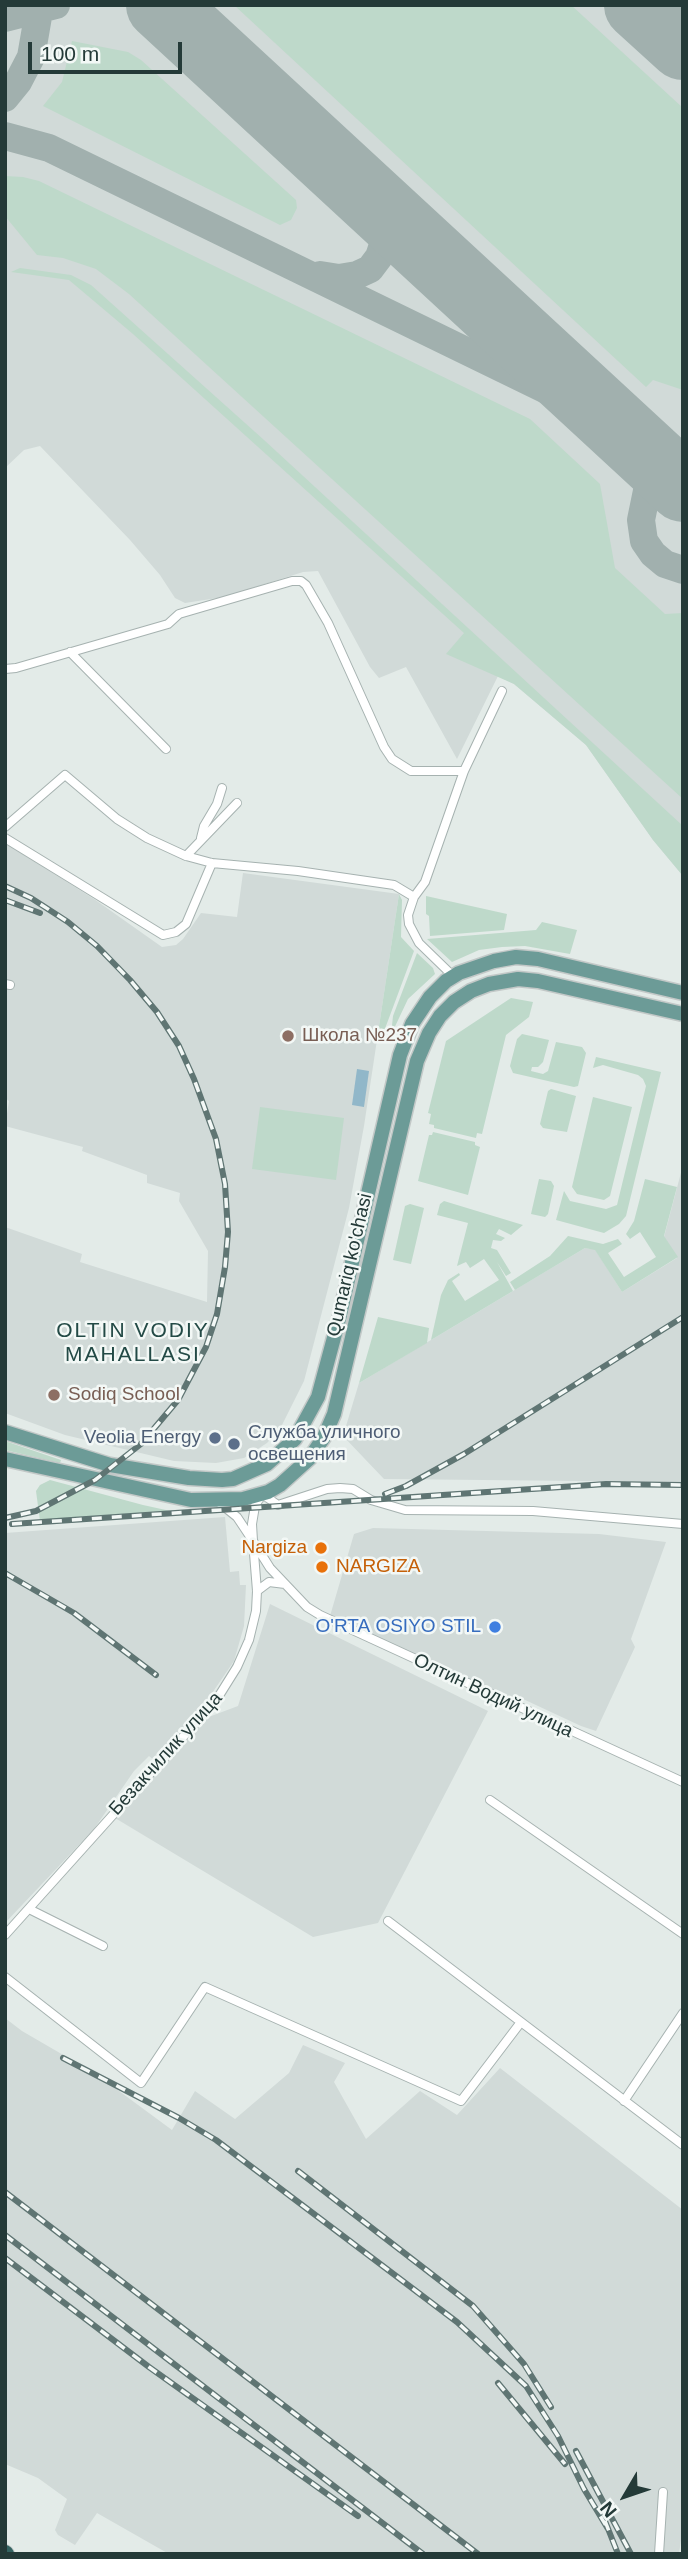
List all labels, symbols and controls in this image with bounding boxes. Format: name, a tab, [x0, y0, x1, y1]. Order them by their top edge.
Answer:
scale bar	[32, 28, 186, 72]
text: 100 m	[41, 42, 99, 65]
place label: Школа №237	[302, 1025, 417, 1047]
marker: Школа №237	[280, 1028, 296, 1044]
street label: Qumariq ko'chasi	[322, 1191, 378, 1339]
district label: OLTIN VODIY MAHALLASI	[58, 1318, 208, 1368]
place label: Sodiq School	[68, 1384, 180, 1406]
marker: Sodiq School	[46, 1387, 62, 1403]
place label: Служба уличного освещения	[248, 1422, 401, 1466]
place label: Veolia Energy	[84, 1427, 201, 1449]
marker: Veolia Energy	[207, 1430, 223, 1446]
marker: Служба уличного освещения	[226, 1436, 242, 1452]
place label: Nargiza	[242, 1537, 307, 1559]
marker: Nargiza	[313, 1540, 329, 1556]
place label: NARGIZA	[336, 1556, 420, 1578]
marker: NARGIZA	[314, 1559, 330, 1575]
place label: O'RTA OSIYO STIL	[315, 1616, 481, 1638]
marker: O'RTA OSIYO STIL	[487, 1619, 503, 1635]
street label: Олтин Водий улица	[410, 1649, 576, 1743]
street label: Безакчилик улица	[105, 1688, 227, 1820]
north arrow	[590, 2461, 660, 2531]
text: N	[596, 2498, 621, 2521]

